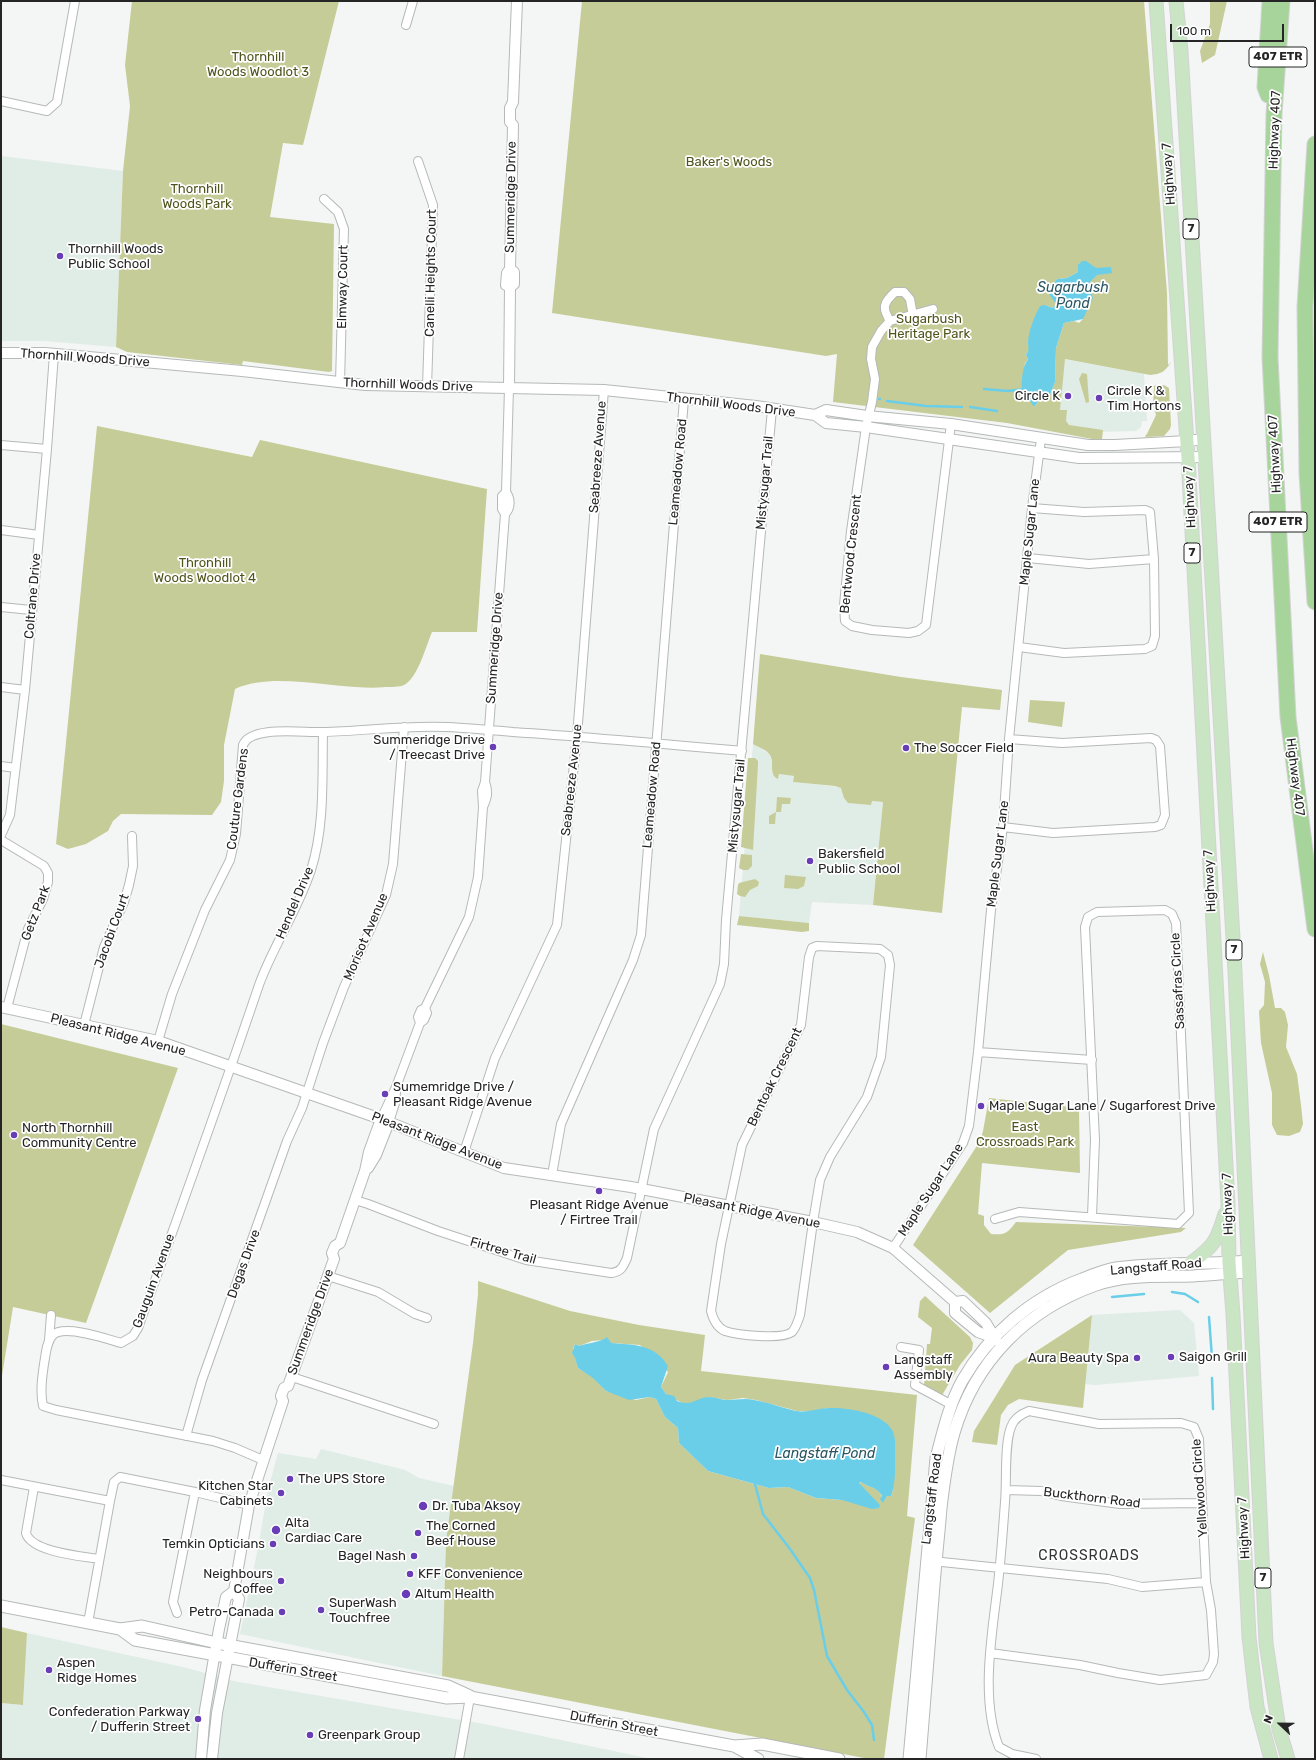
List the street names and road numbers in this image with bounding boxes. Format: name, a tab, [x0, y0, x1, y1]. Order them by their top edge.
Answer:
road number: 407 ETR	[1249, 47, 1307, 67]
street label: Highway 407	[1266, 90, 1284, 170]
street label: Summeridge Drive	[502, 141, 520, 253]
street label: Highway 7	[1159, 142, 1179, 206]
street label: Canelli Heights Court	[422, 209, 440, 337]
road number: 7	[1183, 219, 1199, 239]
street label: Elmway Court	[334, 245, 352, 329]
street label: Thornhill Woods Drive	[20, 346, 150, 370]
street label: Thornhill Woods Drive	[343, 375, 473, 395]
street label: Thornhill Woods Drive	[666, 389, 796, 421]
street label: Seabreeze Avenue	[586, 401, 610, 513]
street label: Highway 407	[1265, 414, 1285, 494]
street label: Leameadow Road	[666, 418, 690, 526]
street label: Mistysugar Trail	[753, 435, 777, 531]
street label: Highway 7	[1181, 465, 1199, 529]
street label: Maple Sugar Lane	[1017, 478, 1043, 586]
street label: Bentwood Crescent	[837, 494, 865, 614]
road number: 407 ETR	[1249, 512, 1307, 532]
road number: 7	[1184, 543, 1200, 563]
street label: Coltrane Drive	[21, 552, 45, 640]
street label: Summeridge Drive	[483, 592, 507, 704]
street label: Seabreeze Avenue	[558, 723, 586, 837]
street label: Highway 407	[1282, 737, 1308, 817]
street label: Leameadow Road	[640, 741, 664, 849]
street label: Couture Gardens	[224, 747, 252, 851]
street label: Mistysugar Trail	[725, 758, 749, 854]
street label: Maple Sugar Lane	[984, 800, 1012, 908]
street label: Highway 7	[1201, 849, 1219, 913]
street label: Hendel Drive	[273, 864, 317, 942]
street label: Getz Park	[18, 883, 54, 943]
street label: Morisot Avenue	[341, 891, 391, 983]
street label: Jacobi Court	[91, 892, 133, 970]
street label: Sassafras Circle	[1168, 932, 1188, 1030]
road number: 7	[1226, 940, 1242, 960]
street label: Pleasant Ridge Avenue	[49, 1011, 187, 1059]
street label: Bentoak Crescent	[744, 1025, 806, 1129]
street label: Pleasant Ridge Avenue	[369, 1109, 505, 1173]
street label: Maple Sugar Lane	[895, 1141, 967, 1239]
street label: Highway 7	[1219, 1173, 1237, 1235]
street label: Pleasant Ridge Avenue	[682, 1190, 822, 1232]
street label: Degas Drive	[224, 1227, 264, 1301]
street label: Gauguin Avenue	[130, 1232, 178, 1330]
street label: Firtree Trail	[468, 1234, 538, 1268]
street label: Langstaff Road	[1110, 1255, 1202, 1279]
street label: Summeridge Drive	[285, 1267, 337, 1377]
street label: Yellowood Circle	[1189, 1438, 1211, 1538]
street label: Langstaff Road	[919, 1452, 945, 1546]
street label: Buckthorn Road	[1043, 1484, 1141, 1512]
street label: Highway 7	[1235, 1496, 1253, 1560]
road number: 7	[1255, 1568, 1271, 1588]
street label: Dufferin Street	[248, 1655, 338, 1685]
street label: Dufferin Street	[569, 1708, 659, 1740]

